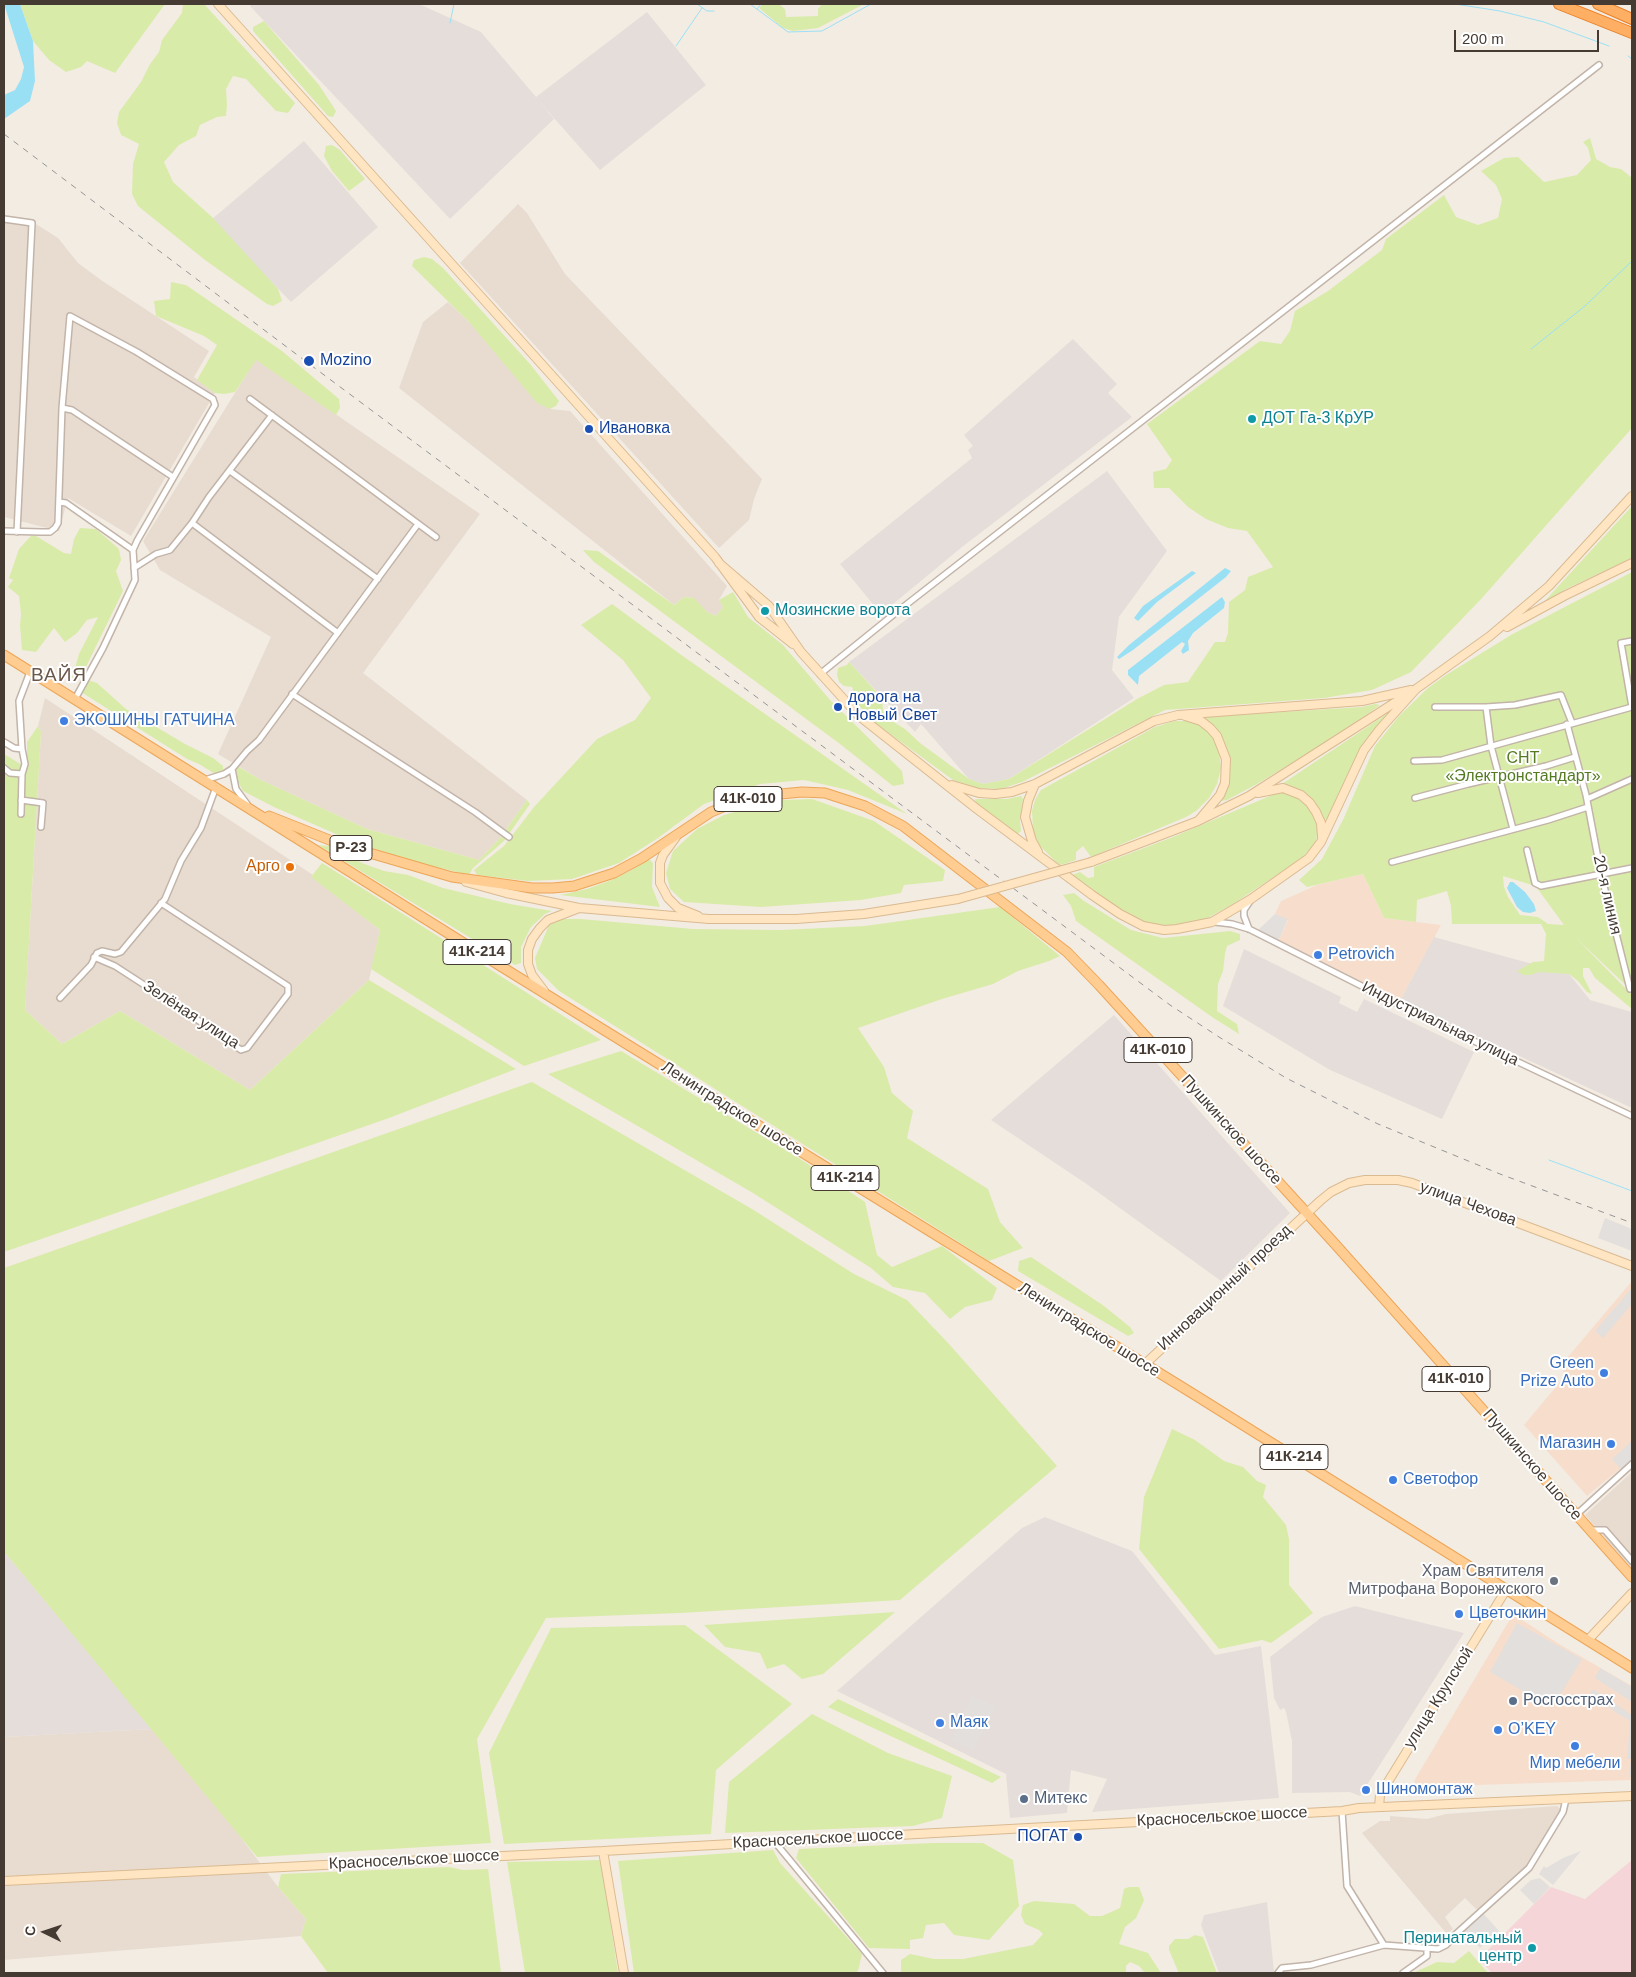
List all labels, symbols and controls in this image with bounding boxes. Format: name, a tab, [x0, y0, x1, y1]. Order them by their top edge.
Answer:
scale bar	[1456, 20, 1601, 52]
text: 200 m	[1462, 30, 1504, 47]
place label: Mozino	[320, 351, 372, 371]
marker: Mozino	[302, 354, 316, 368]
place label: ДОТ Га-3 КрУР	[1262, 409, 1374, 429]
marker: ДОТ Га-3 КрУР	[1246, 413, 1258, 425]
place label: Ивановка	[599, 419, 670, 439]
marker: Ивановка	[583, 423, 595, 435]
place label: Мозинские ворота	[775, 601, 910, 621]
marker: Мозинские ворота	[759, 605, 771, 617]
district label: ВАЙЯ	[30, 665, 88, 687]
place label: дорога на Новый Свет	[848, 688, 937, 726]
marker: дорога на Новый Свет	[832, 701, 844, 713]
place label: ЭКОШИНЫ ГАТЧИНА	[74, 711, 235, 731]
marker: ЭКОШИНЫ ГАТЧИНА	[58, 715, 70, 727]
park label: СНТ «Электронстандарт»	[1445, 749, 1601, 787]
road number: 41К-010	[714, 786, 782, 812]
road number: Р-23	[330, 836, 372, 860]
street label: 20-я линия	[1589, 853, 1625, 937]
place label: Арго	[246, 857, 280, 877]
marker: Арго	[284, 861, 296, 873]
road number: 41К-214	[443, 940, 511, 964]
place label: Petrovich	[1328, 945, 1395, 965]
marker: Petrovich	[1312, 949, 1324, 961]
street label: Зелёная улица	[139, 977, 243, 1053]
street label: Индустриальная улица	[1358, 978, 1522, 1070]
road number: 41К-010	[1124, 1038, 1192, 1062]
street label: Ленинградское шоссе	[658, 1058, 806, 1160]
street label: Пушкинское шоссе	[1177, 1071, 1285, 1189]
road number: 41К-214	[811, 1166, 879, 1190]
street label: улица Чехова	[1417, 1178, 1519, 1230]
street label: Инновационный проезд	[1154, 1221, 1296, 1355]
street label: Ленинградское шоссе	[1015, 1279, 1163, 1381]
place label: Green Prize Auto	[1520, 1354, 1594, 1392]
road number: 41К-010	[1422, 1366, 1490, 1392]
marker: Green Prize Auto	[1598, 1367, 1610, 1379]
street label: Пушкинское шоссе	[1478, 1405, 1586, 1525]
place label: Магазин	[1539, 1434, 1601, 1454]
marker: Магазин	[1605, 1438, 1617, 1450]
road number: 41К-214	[1260, 1444, 1328, 1470]
place label: Светофор	[1403, 1470, 1478, 1490]
marker: Светофор	[1387, 1474, 1399, 1486]
place label: Храм Святителя Митрофана Воронежского	[1348, 1562, 1544, 1600]
marker: Храм Святителя Митрофана Воронежского	[1548, 1575, 1560, 1587]
place label: Цветочкин	[1469, 1604, 1546, 1624]
marker: Цветочкин	[1453, 1608, 1465, 1620]
street label: улица Крупской	[1400, 1644, 1478, 1752]
place label: Росгосстрах	[1523, 1691, 1613, 1711]
marker: Росгосстрах	[1507, 1695, 1519, 1707]
place label: Маяк	[950, 1713, 988, 1733]
marker: Маяк	[934, 1717, 946, 1729]
place label: O’KEY	[1508, 1720, 1556, 1740]
marker: O’KEY	[1492, 1724, 1504, 1736]
marker: Мир мебели	[1569, 1740, 1581, 1752]
place label: Мир мебели	[1530, 1754, 1620, 1774]
place label: Шиномонтаж	[1376, 1780, 1473, 1800]
marker: Шиномонтаж	[1360, 1784, 1372, 1796]
place label: Митекс	[1034, 1789, 1087, 1809]
marker: Митекс	[1018, 1793, 1030, 1805]
street label: Красносельское шоссе	[1136, 1803, 1308, 1831]
street label: Красносельское шоссе	[732, 1825, 904, 1853]
place label: ПОГАТ	[1017, 1827, 1068, 1847]
marker: ПОГАТ	[1072, 1831, 1084, 1843]
street label: Красносельское шоссе	[328, 1846, 500, 1874]
north arrow	[20, 1907, 70, 1957]
text: С	[22, 1925, 38, 1937]
place label: Перинатальный центр	[1403, 1929, 1522, 1967]
marker: Перинатальный центр	[1526, 1942, 1538, 1954]

